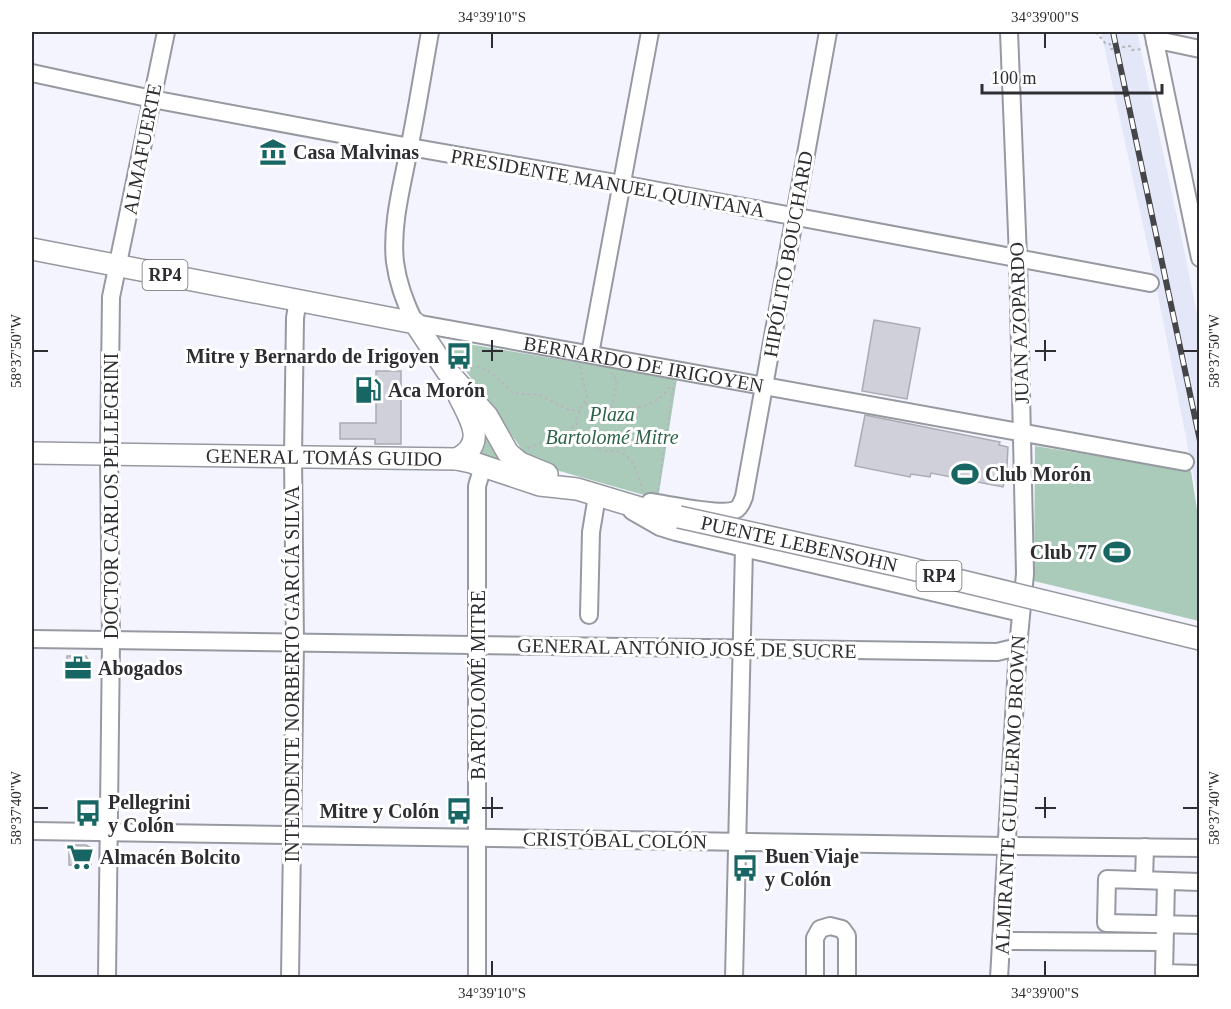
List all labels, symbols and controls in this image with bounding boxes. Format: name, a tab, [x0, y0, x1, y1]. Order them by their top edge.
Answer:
text: 34°39'10"S	[458, 9, 526, 25]
text: 34°39'00"S	[1011, 9, 1079, 25]
scale bar	[982, 57, 1162, 95]
text: 100 m	[991, 68, 1037, 88]
street label: ALMAFUERTE	[118, 82, 166, 216]
museum icon: Casa Malvinas	[258, 137, 288, 167]
place label: Casa Malvinas	[293, 141, 419, 163]
street label: PRESIDENTE MANUEL QUINTANA	[449, 144, 767, 222]
street label: HIPÓLITO BOUCHARD	[758, 149, 817, 359]
street label: JUAN AZOPARDO	[1005, 242, 1033, 404]
road number: RP4	[142, 260, 188, 290]
text: 58°37'50"W	[8, 313, 24, 388]
text: 58°37'50"W	[1206, 313, 1222, 388]
street label: BERNARDO DE IRIGOYEN	[522, 332, 765, 397]
bus stop icon: Mitre y Bernardo de Irigoyen	[444, 341, 474, 371]
place label: Mitre y Bernardo de Irigoyen	[186, 345, 439, 368]
street label: DOCTOR CARLOS PELLEGRINI	[100, 353, 122, 639]
fuel station icon: Aca Morón	[353, 375, 383, 405]
place label: Aca Morón	[388, 379, 485, 401]
park label: Plaza Bartolomé Mitre	[545, 403, 679, 448]
street label: GENERAL TOMÁS GUIDO	[206, 444, 442, 470]
sports icon: Club Morón	[950, 459, 980, 489]
place label: Club Morón	[985, 463, 1091, 485]
street label: INTENDENTE NORBERTO GARCÍA SILVA	[281, 485, 303, 862]
street label: PUENTE LEBENSOHN	[699, 511, 899, 576]
sports icon: Club 77	[1102, 537, 1132, 567]
place label: Club 77	[1030, 541, 1097, 563]
road number: RP4	[916, 561, 962, 591]
street label: BARTOLOMÉ MITRE	[467, 590, 489, 780]
street label: GENERAL ANTÓNIO JOSÉ DE SUCRE	[517, 633, 857, 662]
street label: ALMIRANTE GUILLERMO BROWN	[991, 635, 1029, 955]
office icon: Abogados	[63, 653, 93, 683]
place label: Abogados	[98, 657, 183, 680]
text: 58°37'40"W	[8, 770, 24, 845]
text: 58°37'40"W	[1206, 770, 1222, 845]
place label: Pellegrini y Colón	[108, 791, 191, 837]
bus stop icon: Mitre y Colón	[444, 796, 474, 826]
bus stop icon: Pellegrini y Colón	[73, 798, 103, 828]
place label: Mitre y Colón	[319, 800, 439, 823]
street label: CRISTÓBAL COLÓN	[523, 826, 707, 853]
supermarket icon: Almacén Bolcito	[65, 842, 95, 872]
place label: Buen Viaje y Colón	[765, 845, 859, 891]
place label: Almacén Bolcito	[100, 846, 241, 868]
bus stop icon: Buen Viaje y Colón	[730, 853, 760, 883]
text: 34°39'10"S	[458, 985, 526, 1001]
text: 34°39'00"S	[1011, 985, 1079, 1001]

